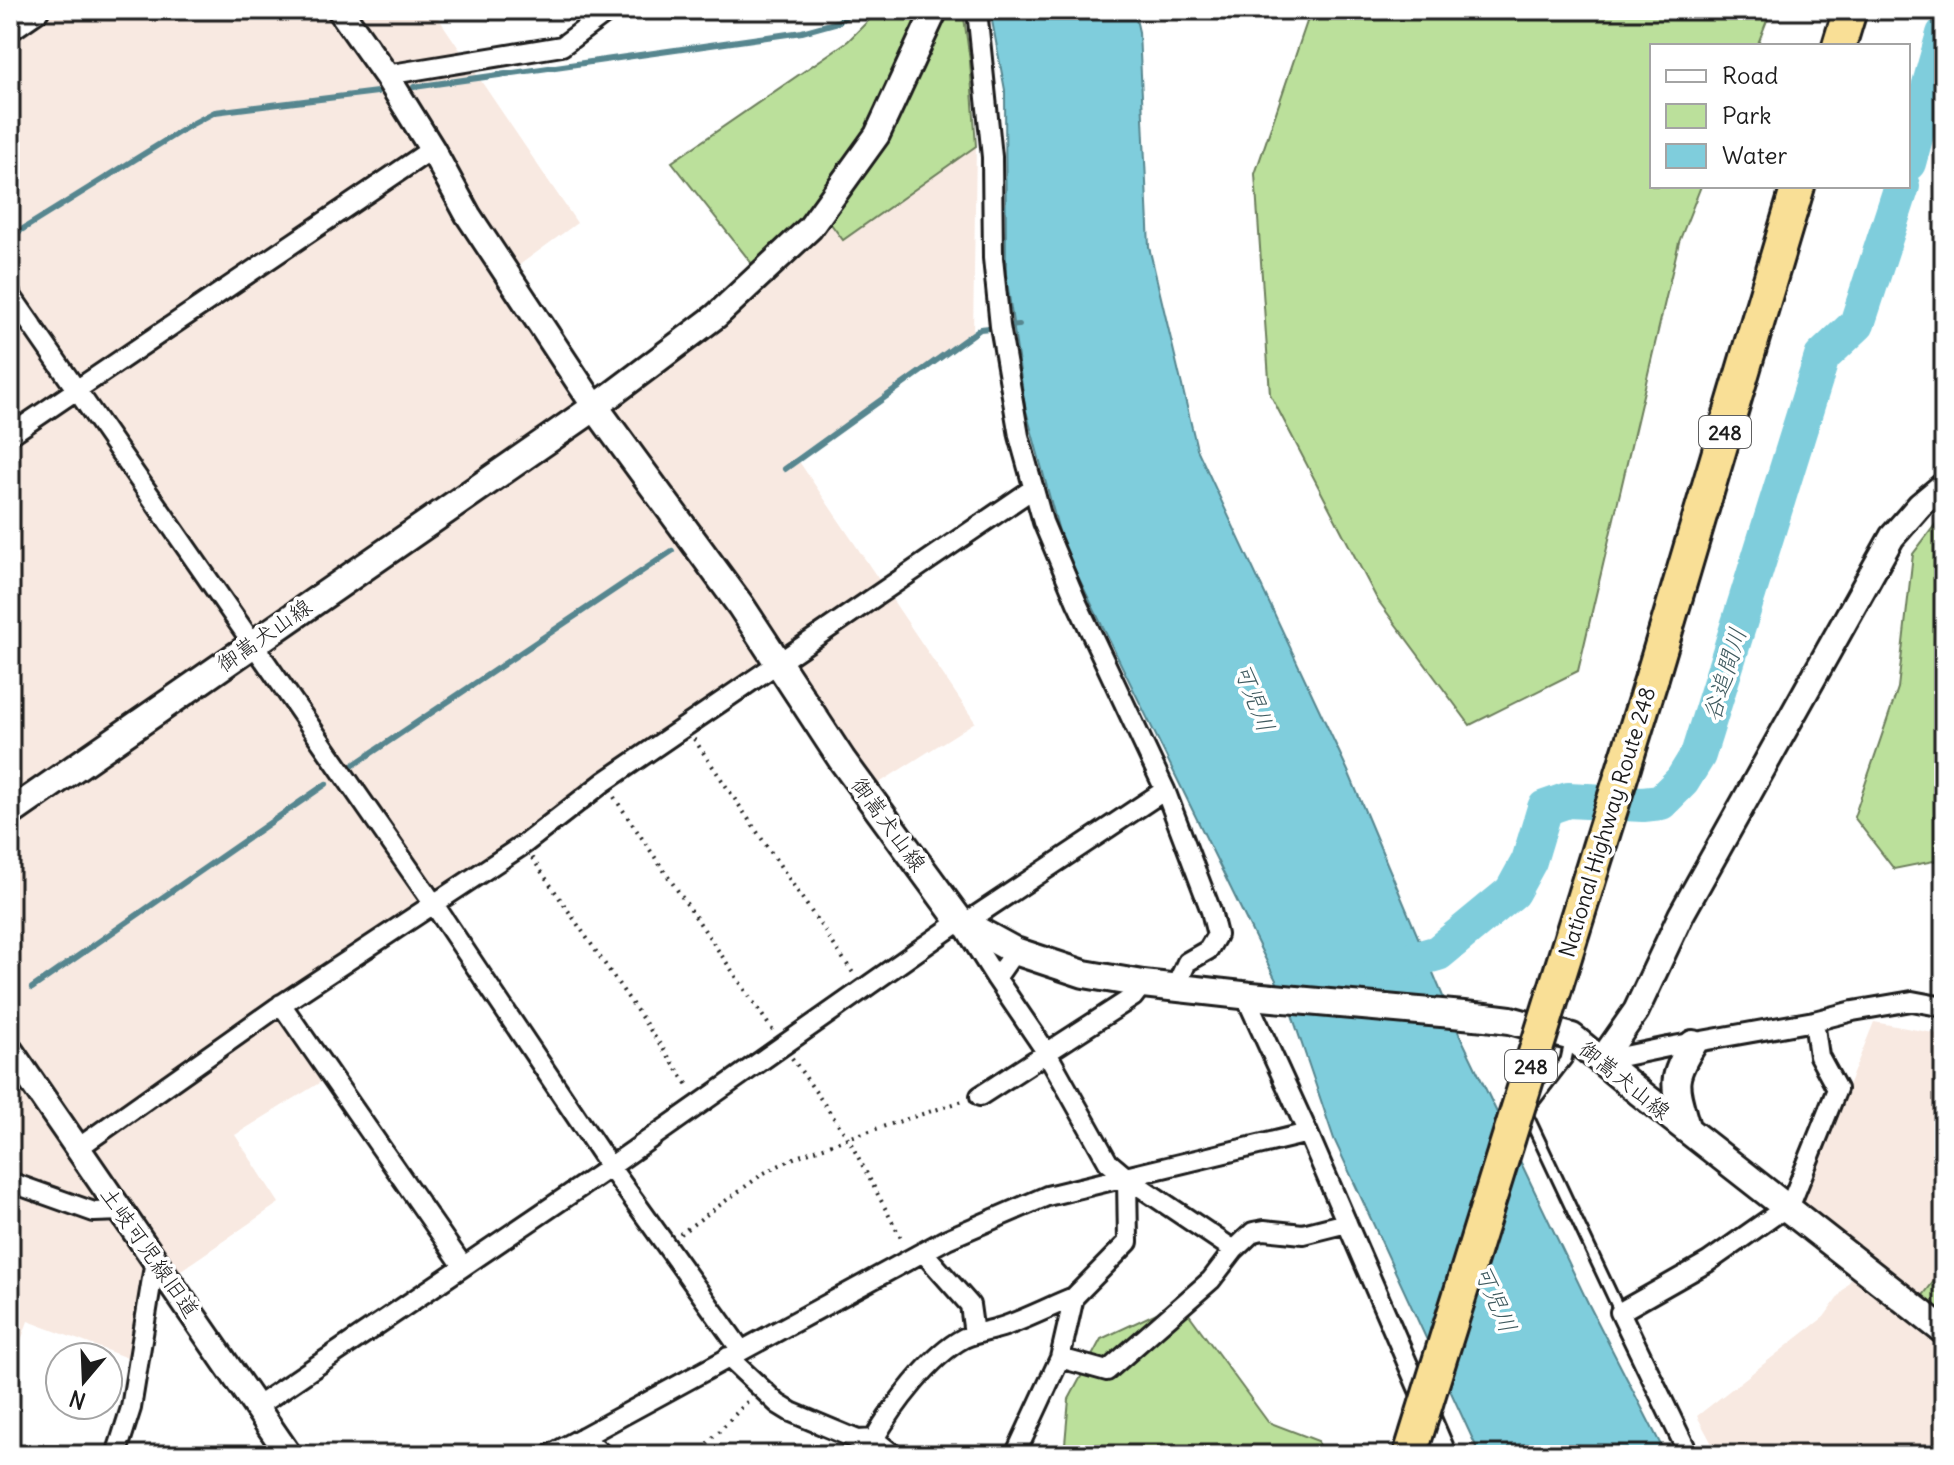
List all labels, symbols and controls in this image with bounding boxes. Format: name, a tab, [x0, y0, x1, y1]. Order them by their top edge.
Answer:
legend	[1650, 44, 1910, 188]
text: Road	[1722, 60, 1778, 90]
text: Park	[1722, 100, 1772, 130]
text: Water	[1722, 140, 1787, 170]
road number: 248	[1699, 416, 1751, 448]
street label: 御嵩犬山線	[211, 592, 317, 678]
water label: 谷追間川	[1696, 624, 1752, 724]
water label: 可児川	[1228, 658, 1282, 736]
street label: National Highway Route 248	[1553, 683, 1661, 961]
street label: 御嵩犬山線	[845, 771, 933, 877]
street label: 御嵩犬山線	[1573, 1035, 1677, 1125]
road number: 248	[1505, 1050, 1557, 1082]
street label: 土岐可児線旧道	[94, 1181, 206, 1323]
water label: 可児川	[1468, 1259, 1524, 1337]
north arrow	[44, 1341, 124, 1421]
text: N	[66, 1384, 89, 1416]

